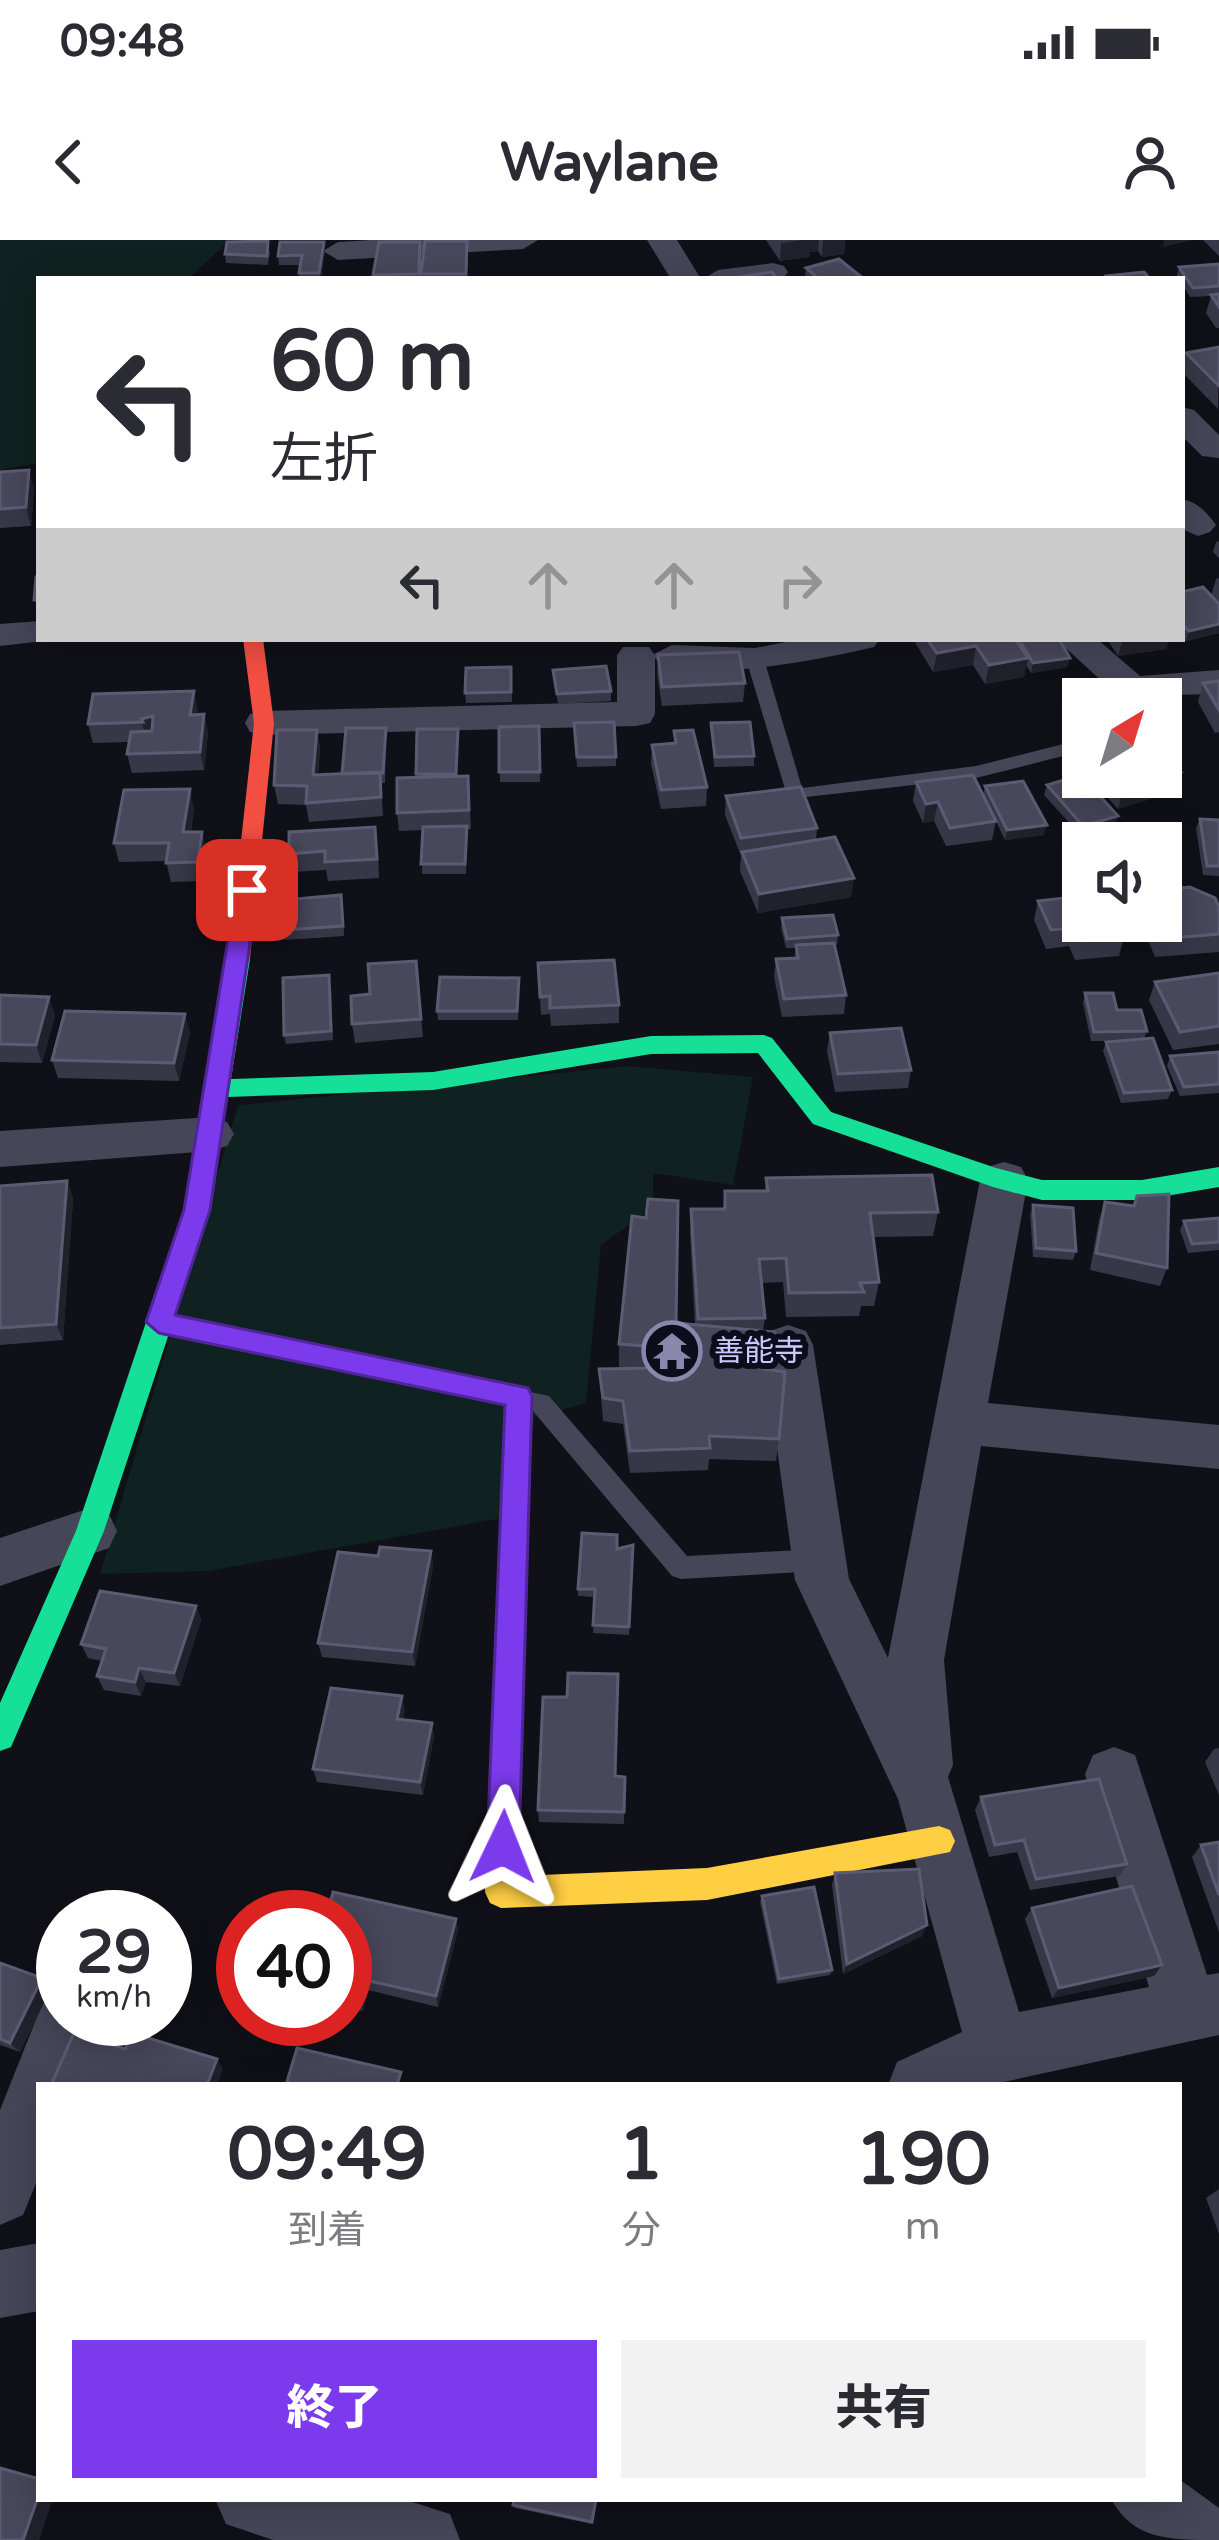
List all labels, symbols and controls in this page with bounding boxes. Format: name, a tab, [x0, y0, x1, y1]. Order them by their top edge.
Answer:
text: 09:48	[60, 15, 185, 69]
icon: back	[36, 129, 102, 195]
icon: person	[1117, 129, 1183, 195]
text: Waylane	[500, 130, 719, 195]
text: 60 m	[270, 312, 474, 413]
icon: left	[72, 324, 228, 480]
text: 左折	[270, 427, 378, 492]
icon: left	[389, 552, 455, 618]
icon: ahead	[515, 552, 581, 618]
icon: ahead	[641, 552, 707, 618]
icon: right	[767, 552, 833, 618]
north arrow	[1062, 678, 1182, 798]
map controls	[1062, 678, 1182, 942]
button: sound	[1062, 822, 1182, 942]
pin	[196, 839, 298, 941]
icon: arrive	[214, 857, 280, 923]
temple icon: 善能寺	[641, 1320, 703, 1382]
place label: 善能寺	[714, 1333, 804, 1370]
position arrow	[440, 1784, 566, 1910]
speed limit sign: 40	[216, 1890, 372, 2046]
text: 29	[76, 1917, 152, 1989]
text: km/h	[76, 1979, 152, 2016]
text: 09:49	[227, 2112, 427, 2199]
text: 1	[618, 2112, 664, 2199]
text: 190	[855, 2117, 991, 2204]
text: m	[905, 2203, 941, 2250]
text: 到着	[288, 2207, 366, 2254]
text: 分	[621, 2207, 660, 2254]
button: 終了	[72, 2340, 597, 2478]
button: 共有	[621, 2340, 1146, 2478]

